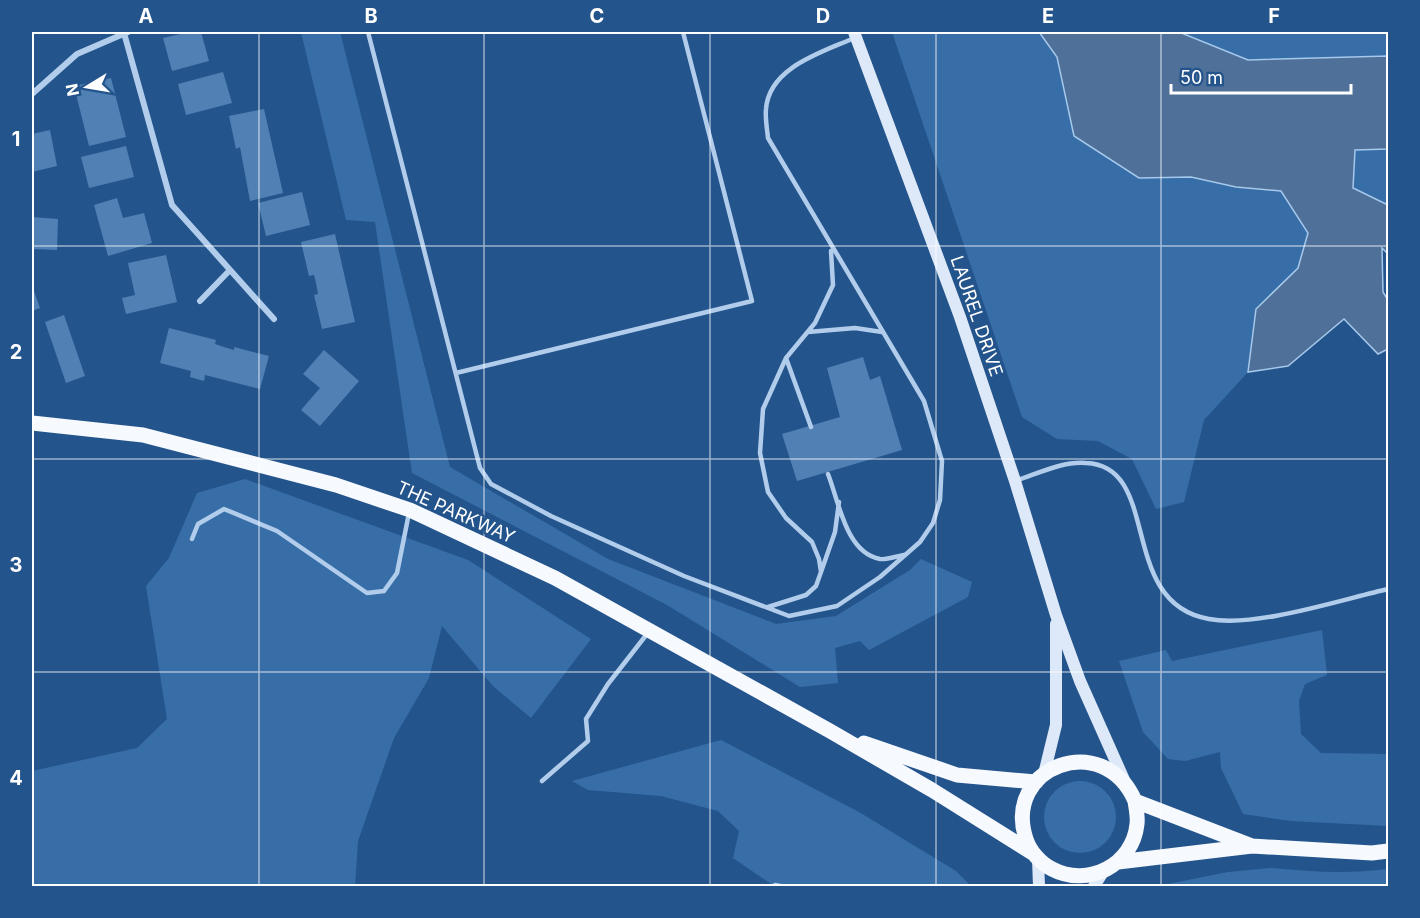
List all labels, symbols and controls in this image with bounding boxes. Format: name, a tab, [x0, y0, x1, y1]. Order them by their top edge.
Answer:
text: A	[139, 4, 154, 28]
text: B	[364, 4, 378, 28]
text: C	[590, 4, 604, 28]
text: D	[816, 4, 830, 28]
text: E	[1042, 4, 1054, 28]
text: F	[1268, 4, 1280, 28]
north arrow	[57, 57, 117, 117]
scale bar	[1171, 57, 1351, 95]
text: 50 m	[1180, 67, 1223, 88]
text: N	[61, 82, 83, 98]
text: 1	[12, 127, 20, 151]
street label: LAUREL DRIVE	[947, 253, 1007, 379]
text: 2	[10, 340, 22, 364]
street label: THE PARKWAY	[394, 477, 518, 547]
text: 3	[10, 553, 22, 577]
text: 4	[9, 766, 23, 790]

